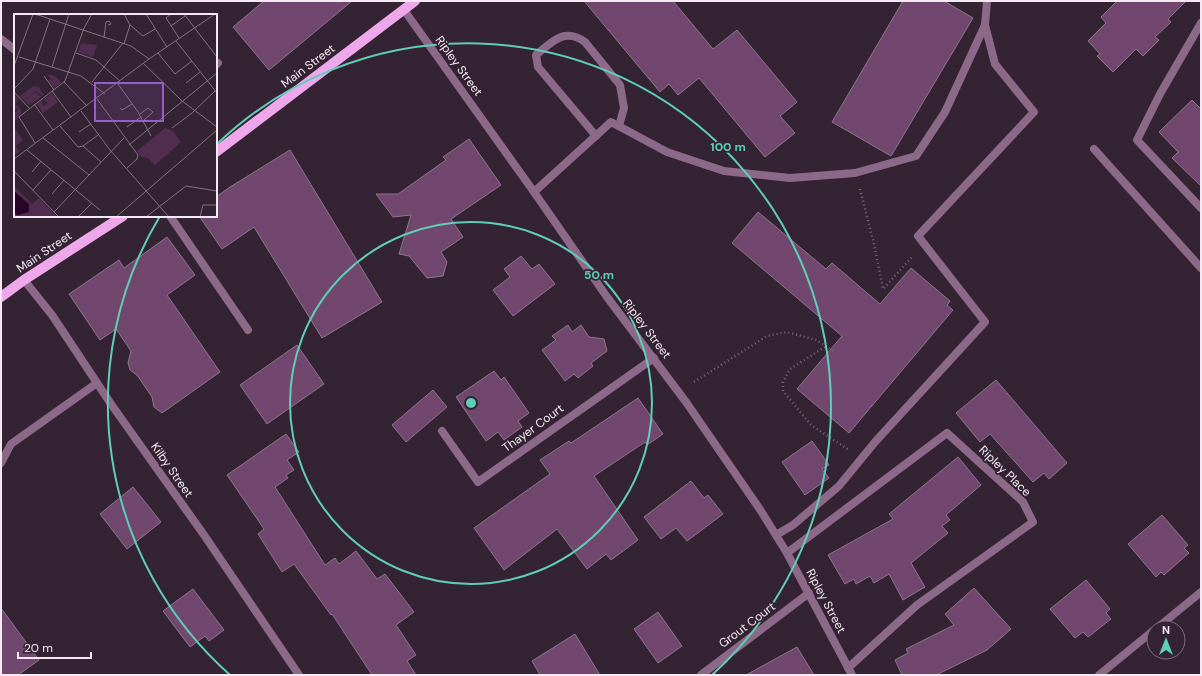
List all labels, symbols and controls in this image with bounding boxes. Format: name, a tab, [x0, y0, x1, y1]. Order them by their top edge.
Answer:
inset map	[14, 14, 217, 217]
street label: Ripley Street	[432, 33, 486, 100]
street label: Main Street	[278, 40, 338, 92]
text: 100 m	[710, 139, 746, 155]
street label: Main Street	[13, 227, 75, 276]
text: 50 m	[584, 267, 614, 283]
street label: Ripley Street	[619, 296, 675, 362]
centre of rings	[464, 396, 478, 410]
street label: Thayer Court	[499, 400, 567, 456]
street label: Kilby Street	[147, 439, 197, 501]
street label: Ripley Place	[976, 442, 1035, 500]
street label: Ripley Street	[802, 566, 850, 636]
street label: Grout Court	[715, 598, 779, 652]
north arrow	[1146, 620, 1186, 660]
text: N	[1162, 623, 1170, 637]
scale bar	[18, 634, 91, 660]
text: 20 m	[24, 640, 53, 656]

